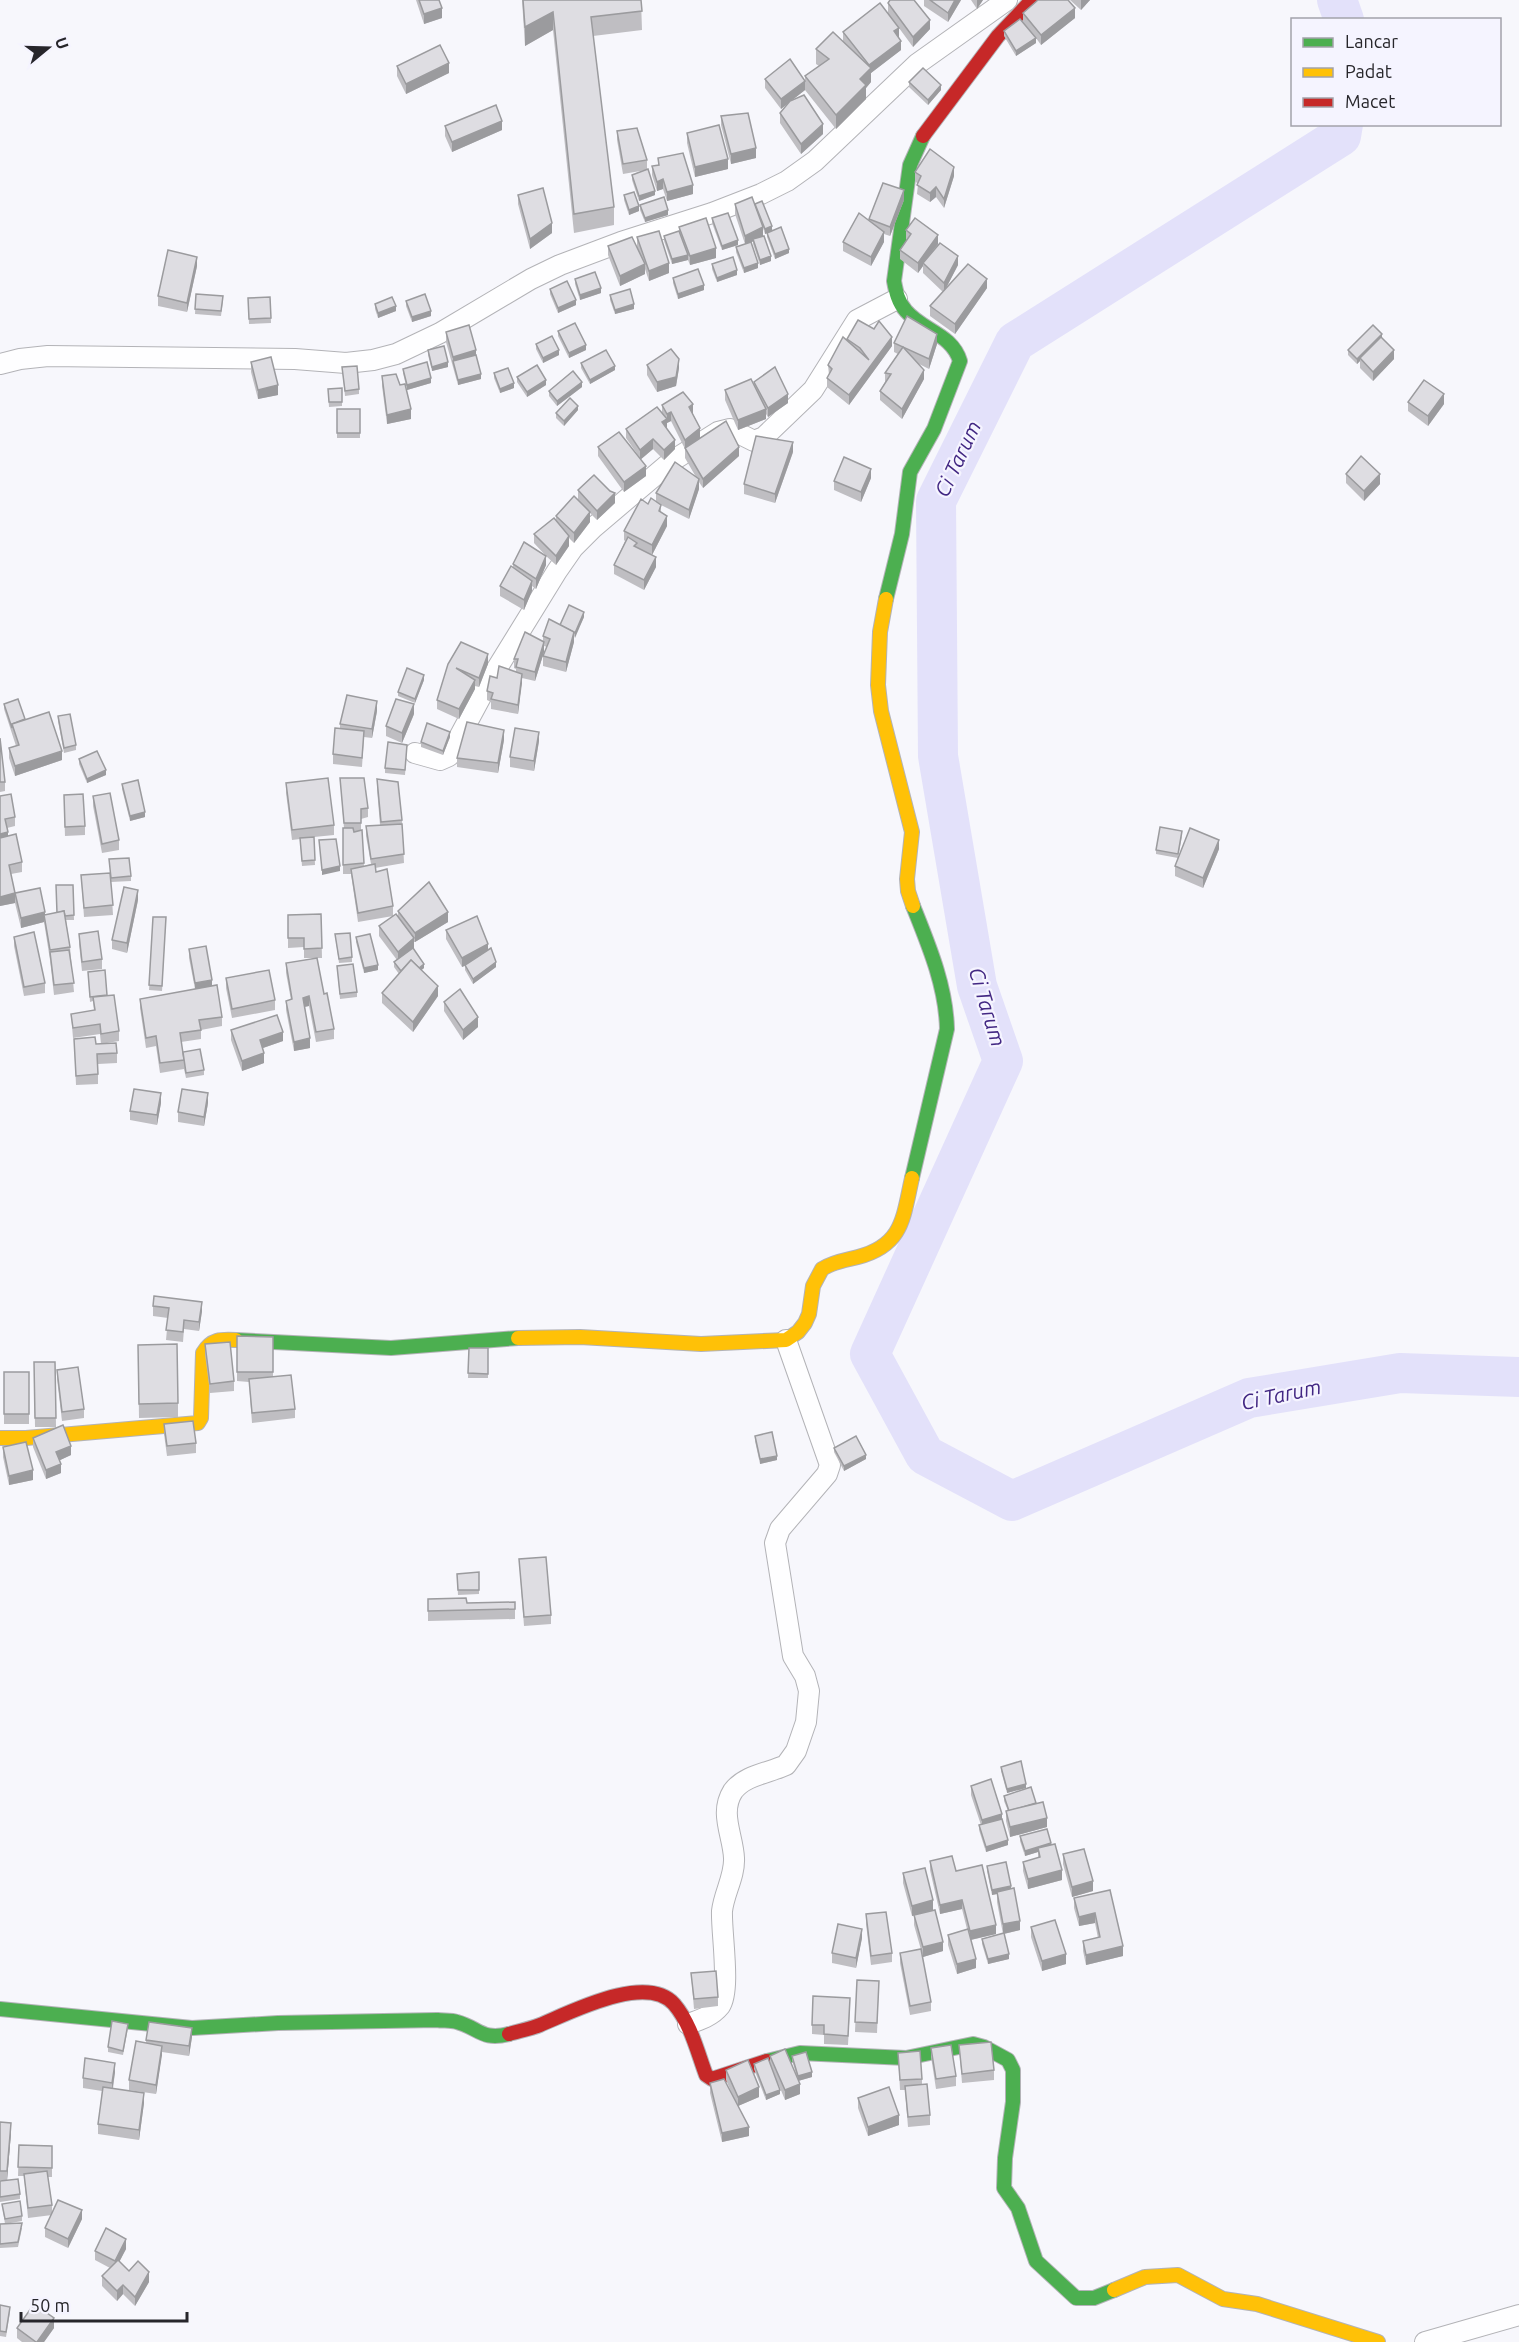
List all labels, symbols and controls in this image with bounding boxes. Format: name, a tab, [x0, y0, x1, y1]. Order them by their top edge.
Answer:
north arrow	[18, 18, 78, 78]
legend	[1291, 18, 1501, 126]
text: Lancar	[1345, 31, 1398, 51]
text: U	[52, 35, 73, 51]
text: Padat	[1345, 61, 1392, 81]
text: Macet	[1345, 91, 1395, 111]
water label: Ci Tarum	[929, 417, 985, 501]
water label: Ci Tarum	[965, 964, 1011, 1049]
water label: Ci Tarum	[1238, 1374, 1323, 1414]
scale bar	[21, 2285, 188, 2323]
text: 50 m	[30, 2295, 70, 2315]

